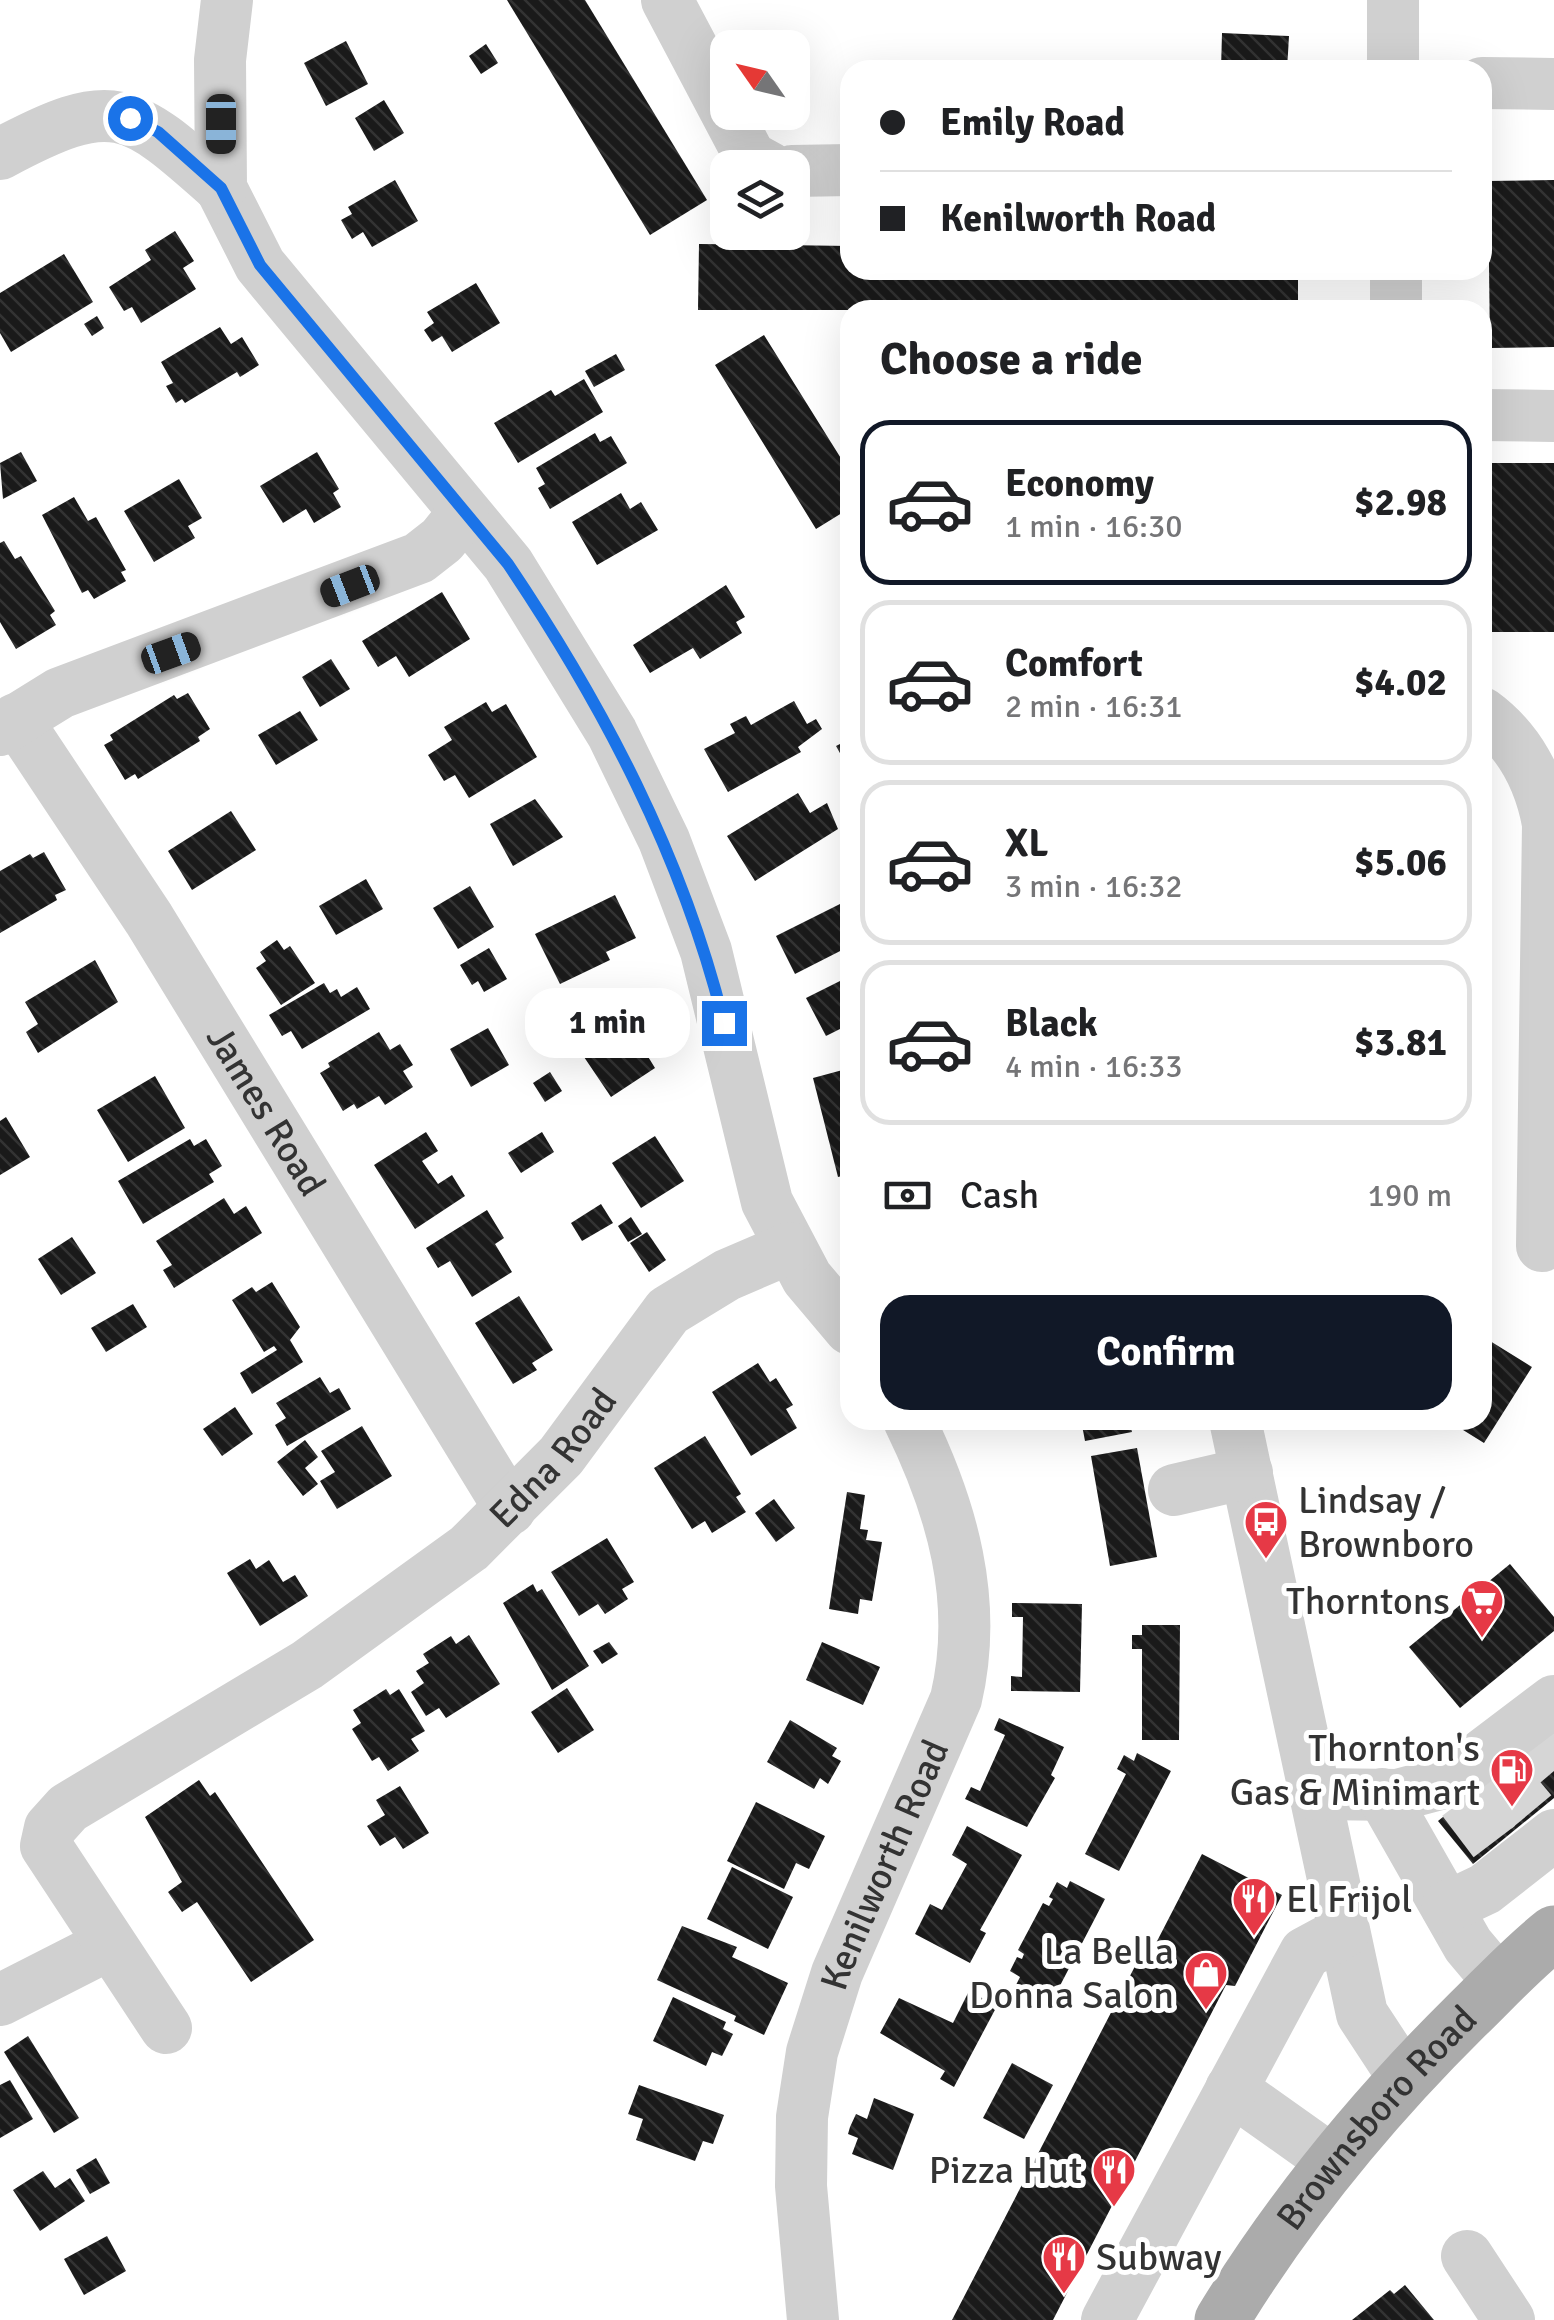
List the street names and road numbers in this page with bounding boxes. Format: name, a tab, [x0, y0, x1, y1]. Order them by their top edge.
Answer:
street label: James Road	[196, 1017, 336, 1205]
street label: Edna Road	[479, 1379, 627, 1538]
street label: Kenilworth Road	[810, 1733, 959, 1996]
street label: Brownsboro Road	[1266, 1996, 1487, 2239]

